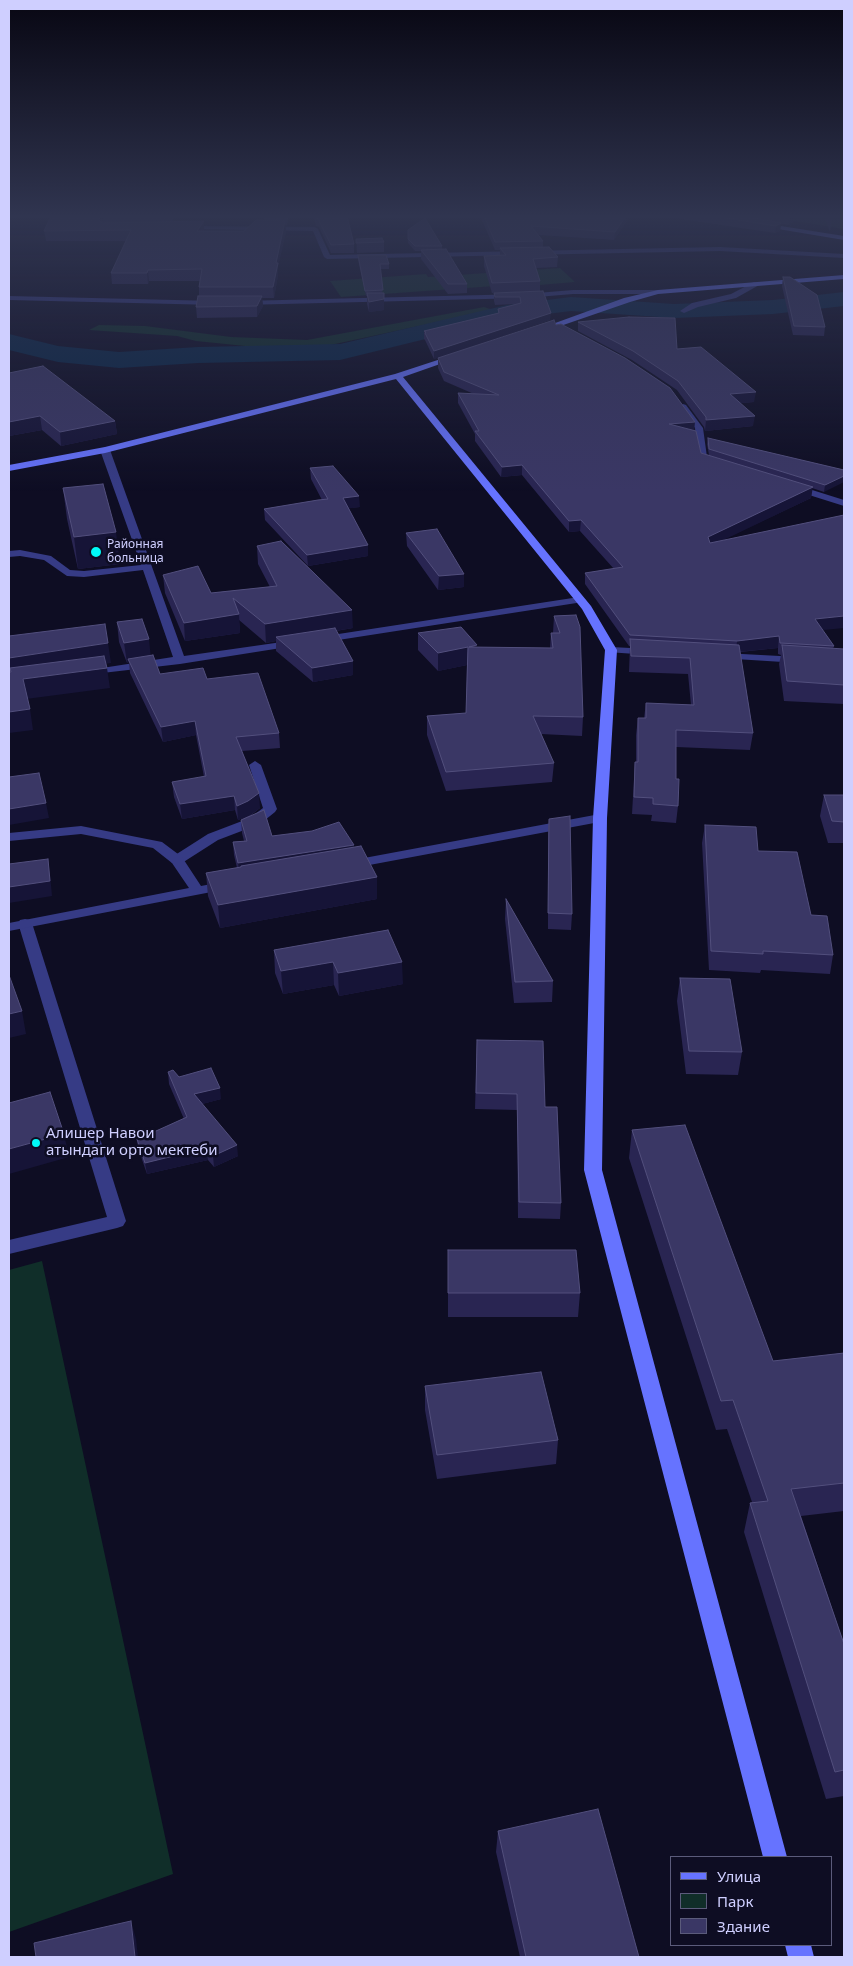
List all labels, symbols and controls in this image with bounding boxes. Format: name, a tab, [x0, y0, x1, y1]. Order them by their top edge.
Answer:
place label: Районная больница	[107, 538, 164, 566]
marker: Районная больница	[89, 545, 103, 559]
place label: Алишер Навои атындаги орто мектеби	[46, 1125, 218, 1160]
marker: Алишер Навои атындаги орто мектеби	[30, 1137, 42, 1149]
legend	[670, 1856, 833, 1946]
text: Улица	[717, 1866, 761, 1886]
text: Парк	[717, 1891, 753, 1911]
text: Здание	[717, 1916, 770, 1936]

